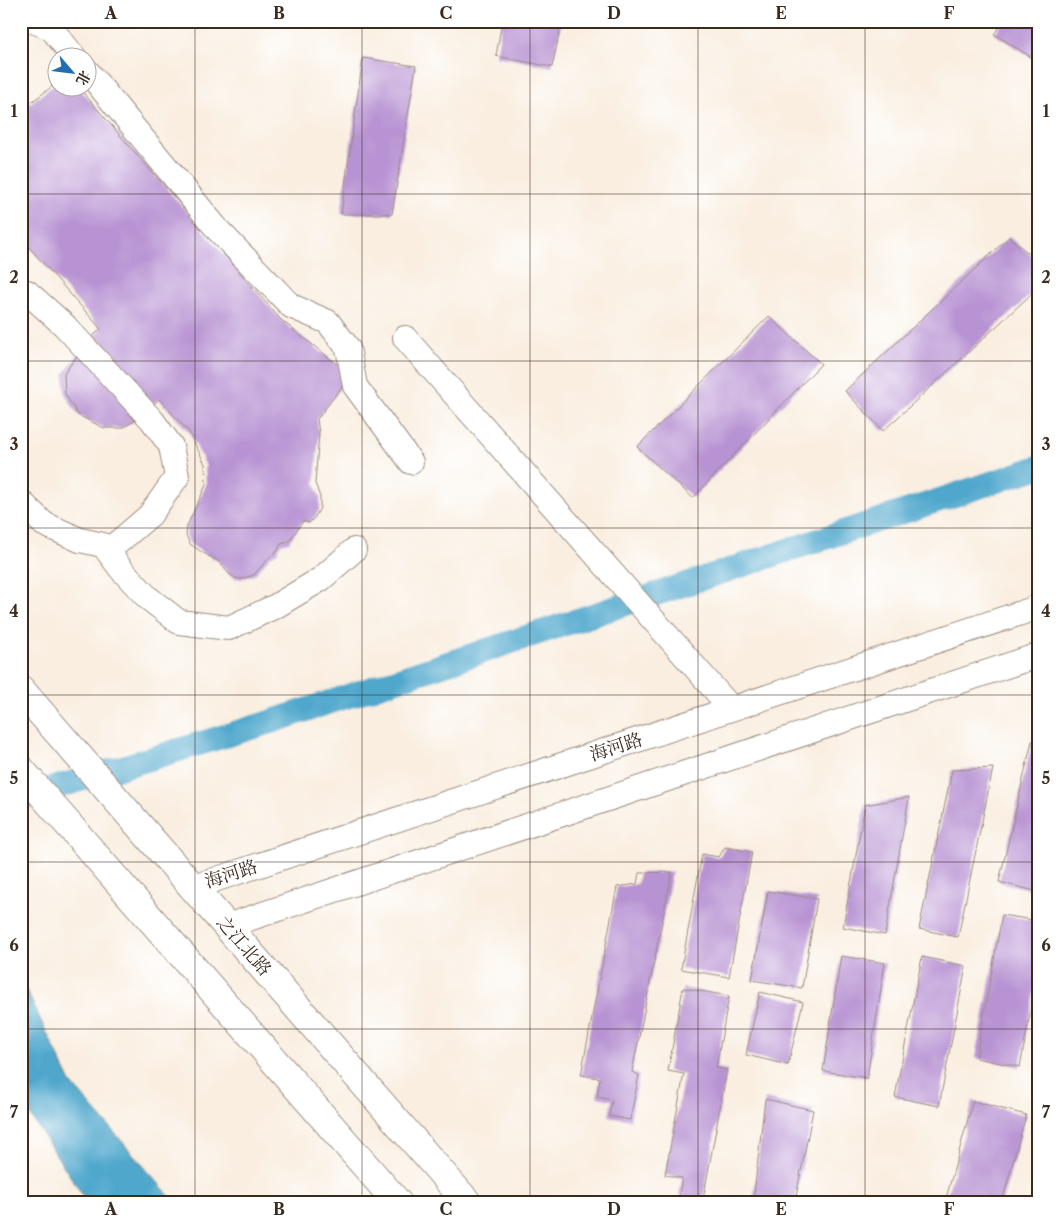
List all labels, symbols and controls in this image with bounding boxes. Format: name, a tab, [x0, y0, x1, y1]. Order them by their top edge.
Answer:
text: A	[104, 3, 118, 23]
text: B	[273, 3, 285, 23]
text: C	[440, 3, 452, 23]
text: D	[607, 3, 621, 23]
text: E	[775, 3, 787, 23]
text: F	[944, 3, 955, 23]
north arrow	[48, 48, 98, 98]
text: 北	[72, 68, 95, 89]
text: 1	[10, 101, 18, 121]
text: 1	[1042, 101, 1050, 121]
text: 2	[9, 267, 19, 287]
text: 2	[1041, 267, 1051, 287]
text: 3	[9, 434, 19, 454]
text: 3	[1041, 434, 1051, 454]
text: 4	[9, 601, 19, 621]
text: 4	[1041, 601, 1051, 621]
street label: 海河路	[587, 728, 645, 766]
text: 5	[10, 768, 19, 788]
text: 5	[1042, 768, 1051, 788]
street label: 海河路	[202, 855, 260, 893]
street label: 之江北路	[212, 912, 276, 980]
text: 6	[9, 935, 19, 955]
text: 6	[1041, 935, 1051, 955]
text: 7	[10, 1102, 19, 1122]
text: 7	[1042, 1102, 1051, 1122]
text: A	[104, 1199, 118, 1219]
text: B	[273, 1199, 285, 1219]
text: C	[440, 1199, 452, 1219]
text: D	[607, 1199, 621, 1219]
text: E	[775, 1199, 787, 1219]
text: F	[944, 1199, 955, 1219]

